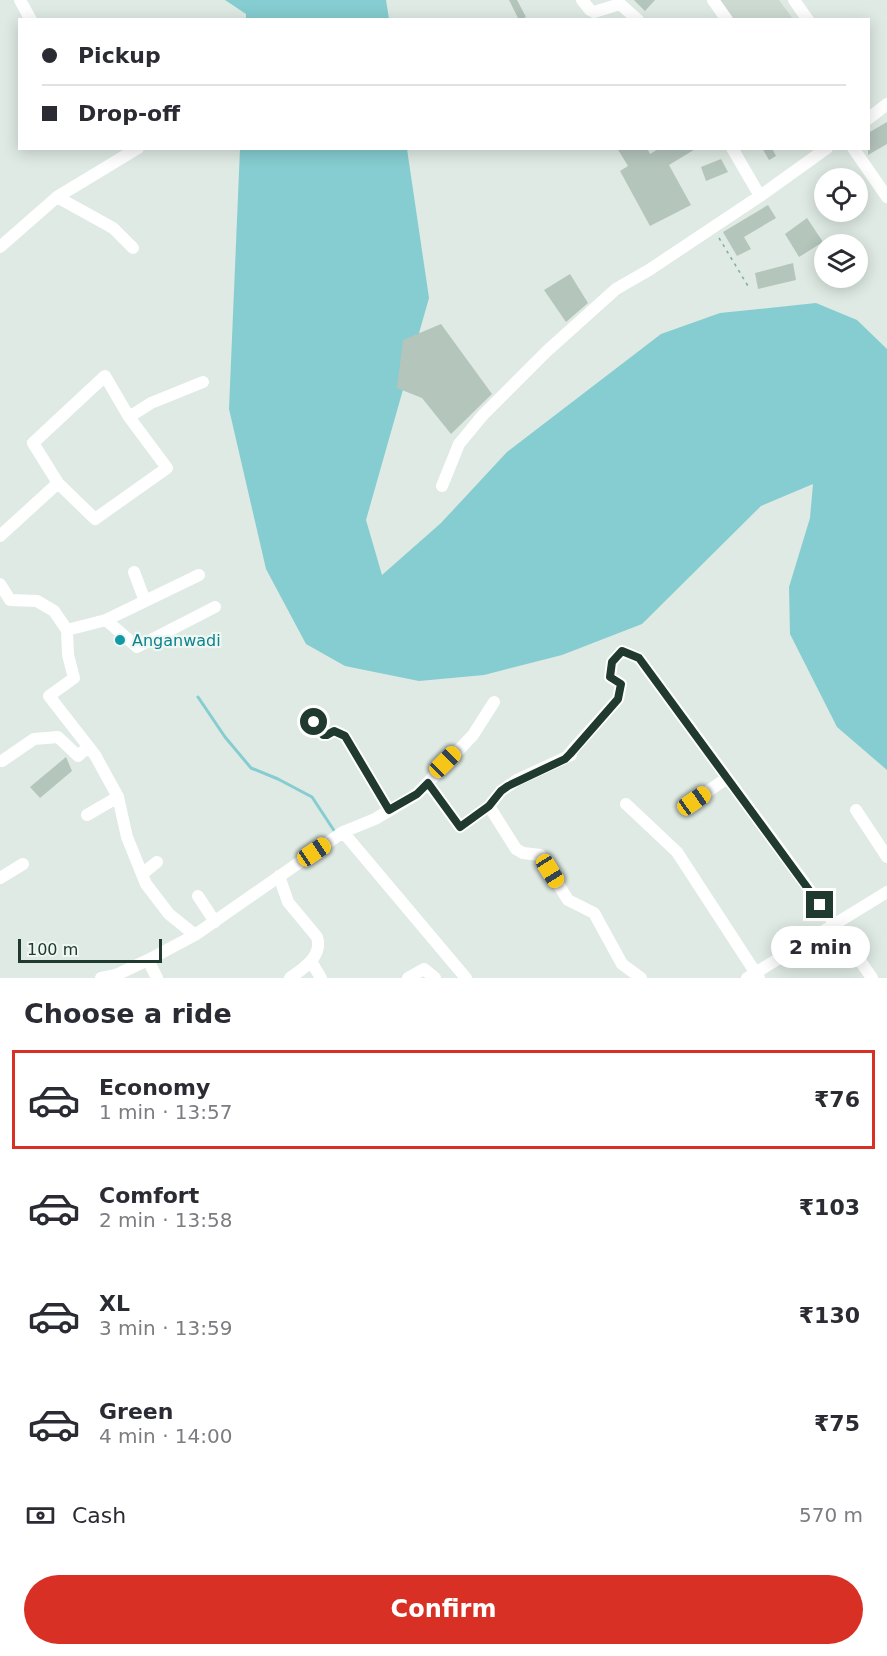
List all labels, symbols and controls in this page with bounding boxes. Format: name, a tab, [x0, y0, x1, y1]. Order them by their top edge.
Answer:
text: Pickup	[78, 43, 161, 68]
text: Drop-off	[78, 101, 180, 126]
map controls	[814, 168, 868, 288]
button: locate	[814, 168, 868, 222]
button: layers	[814, 234, 868, 288]
place label: Anganwadi	[132, 631, 221, 650]
marker: Anganwadi	[113, 633, 127, 647]
route start	[300, 708, 327, 735]
car	[426, 743, 464, 781]
car	[674, 783, 714, 819]
car	[294, 834, 334, 870]
car	[533, 851, 567, 891]
route end	[806, 891, 833, 918]
callout: 2 min	[770, 926, 870, 968]
text: 2 min	[789, 935, 852, 959]
scale bar	[18, 936, 162, 964]
text: 100 m	[27, 940, 78, 959]
text: Choose a ride	[24, 998, 232, 1029]
icon: car	[27, 1073, 81, 1127]
text: Economy	[99, 1075, 210, 1100]
text: ₹76	[814, 1087, 860, 1112]
text: 1 min · 13:57	[99, 1100, 233, 1124]
icon: car	[27, 1181, 81, 1235]
text: Comfort	[99, 1183, 199, 1208]
text: ₹103	[799, 1195, 860, 1220]
text: 2 min · 13:58	[99, 1208, 233, 1232]
icon: car	[27, 1289, 81, 1343]
text: XL	[99, 1291, 130, 1316]
text: ₹130	[799, 1303, 860, 1328]
text: 3 min · 13:59	[99, 1316, 233, 1340]
icon: car	[27, 1397, 81, 1451]
text: Green	[99, 1399, 173, 1424]
text: ₹75	[814, 1411, 860, 1436]
text: 4 min · 14:00	[99, 1424, 233, 1448]
icon: cash	[24, 1499, 57, 1532]
text: Cash	[72, 1503, 126, 1528]
text: 570 m	[799, 1503, 863, 1527]
button: Confirm	[24, 1575, 863, 1644]

